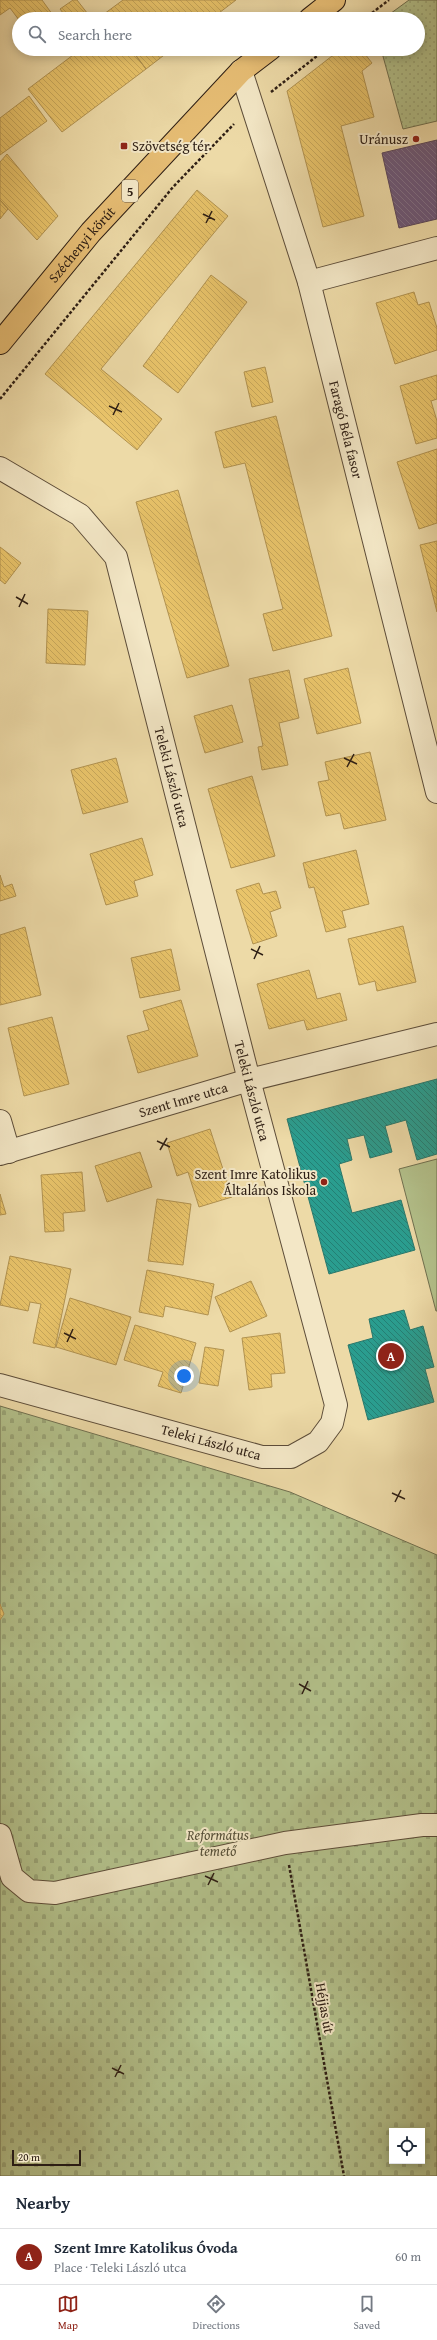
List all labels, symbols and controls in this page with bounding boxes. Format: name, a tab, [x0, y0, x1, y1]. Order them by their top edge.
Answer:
search box	[12, 12, 425, 56]
icon: search	[26, 23, 48, 45]
text: Search here	[58, 24, 132, 45]
place label: Uránusz	[359, 129, 408, 149]
marker: Uránusz	[411, 134, 421, 144]
place label: Szövetség tér	[132, 136, 210, 156]
marker: Szövetség tér	[119, 141, 129, 151]
road number: 5	[122, 180, 138, 202]
street label: Széchenyi körút	[43, 202, 120, 287]
street label: Faragó Béla fasor	[324, 379, 368, 481]
street label: Teleki László utca	[150, 724, 194, 830]
street label: Teleki László utca	[229, 1038, 275, 1144]
street label: Szent Imre utca	[136, 1077, 230, 1122]
place label: Szent Imre Katolikus Általános Iskola	[195, 1164, 316, 1200]
marker: Szent Imre Katolikus Általános Iskola	[319, 1177, 329, 1187]
pin: A	[378, 1341, 404, 1371]
your location	[174, 1366, 194, 1386]
street label: Teleki László utca	[159, 1419, 264, 1465]
park label: Református temető	[186, 1825, 249, 1861]
street label: Héjjas út	[311, 1981, 339, 2035]
map controls	[389, 2128, 425, 2164]
button: locate	[389, 2128, 425, 2164]
scale bar	[12, 2148, 81, 2167]
text: 20 m	[18, 2149, 40, 2165]
text: Nearby	[16, 2190, 70, 2215]
text: Szent Imre Katolikus Óvoda	[54, 2237, 238, 2258]
text: A	[25, 2247, 33, 2266]
text: 60 m	[395, 2247, 421, 2266]
text: Place · Teleki László utca	[54, 2258, 186, 2277]
tab: Map	[57, 2293, 79, 2333]
tab: Directions	[193, 2293, 240, 2333]
tab: Saved	[353, 2293, 380, 2333]

